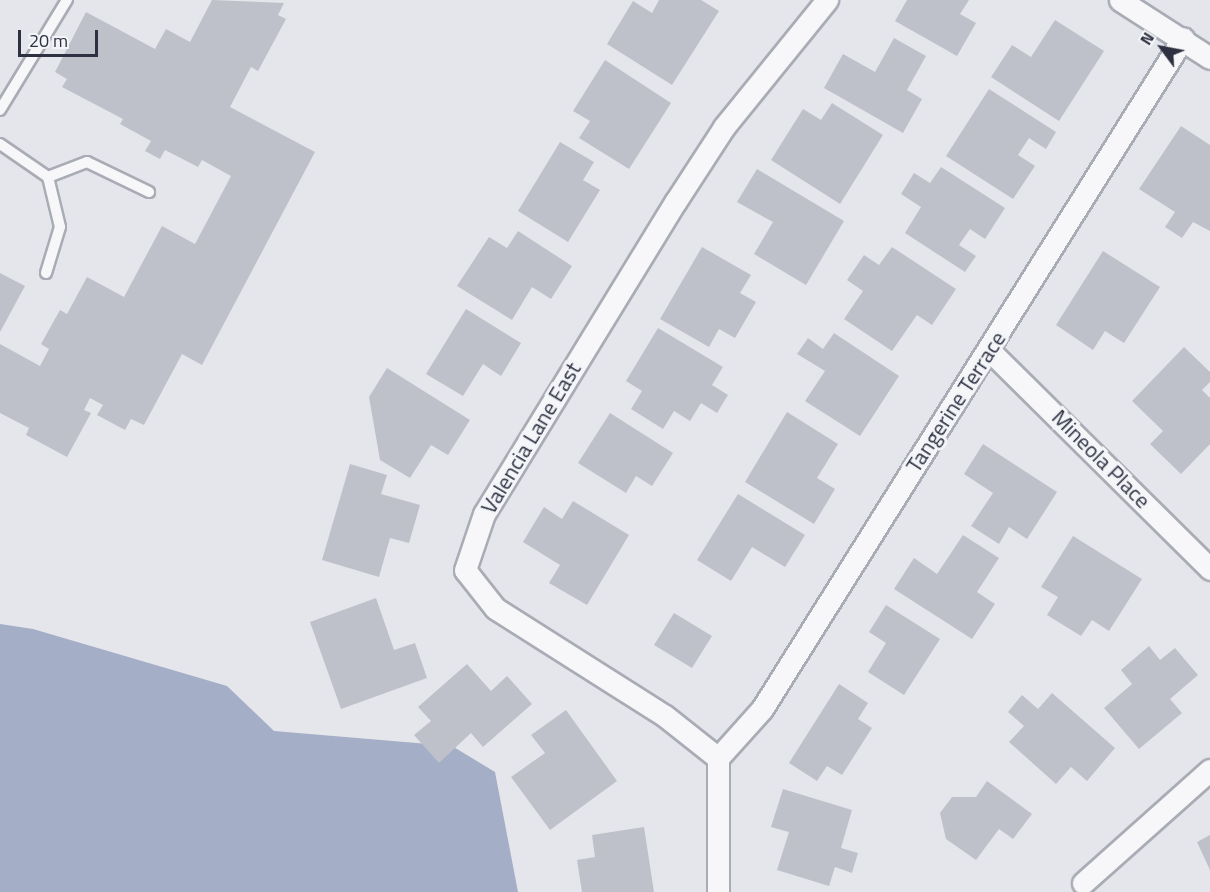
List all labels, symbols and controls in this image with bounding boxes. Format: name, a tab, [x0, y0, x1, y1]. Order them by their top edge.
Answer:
scale bar	[21, 18, 100, 56]
north arrow	[1132, 18, 1192, 78]
text: 20 m	[29, 27, 68, 54]
text: N	[1134, 27, 1160, 50]
street label: Tangerine Terrace	[901, 327, 1011, 477]
street label: Valencia Lane East	[475, 357, 587, 519]
street label: Mineola Place	[1046, 404, 1156, 514]

